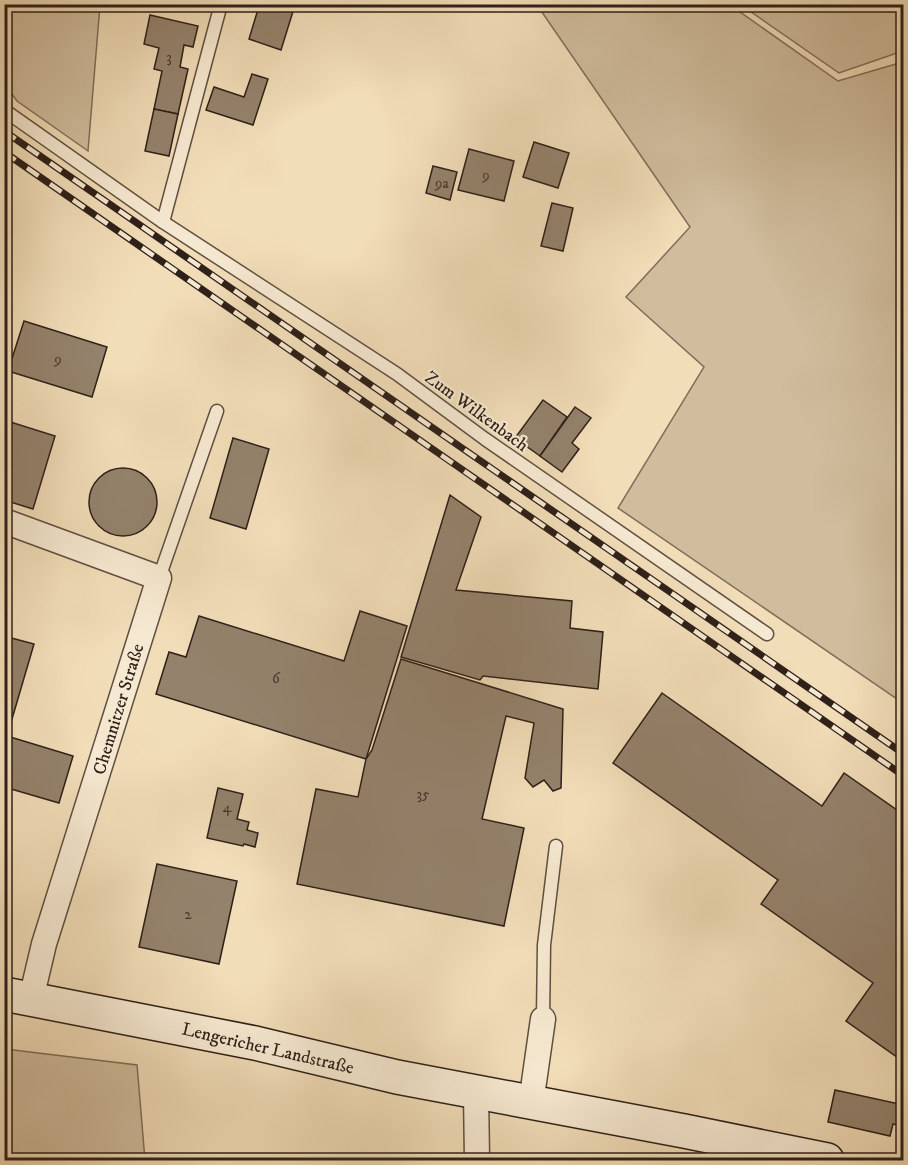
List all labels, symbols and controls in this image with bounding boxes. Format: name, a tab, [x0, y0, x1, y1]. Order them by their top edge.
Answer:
house number: 3	[166, 48, 172, 67]
house number: 9	[481, 166, 490, 185]
house number: 9a	[434, 174, 450, 193]
house number: 9	[53, 350, 62, 369]
street label: Zum Wilkenbach	[420, 367, 533, 457]
street label: Chemnitzer Straße	[89, 641, 149, 777]
house number: 6	[272, 669, 281, 688]
house number: 35	[416, 785, 430, 804]
house number: 4	[223, 798, 232, 817]
house number: 2	[184, 905, 192, 924]
street label: Lengericher Landstraße	[180, 1018, 356, 1079]

